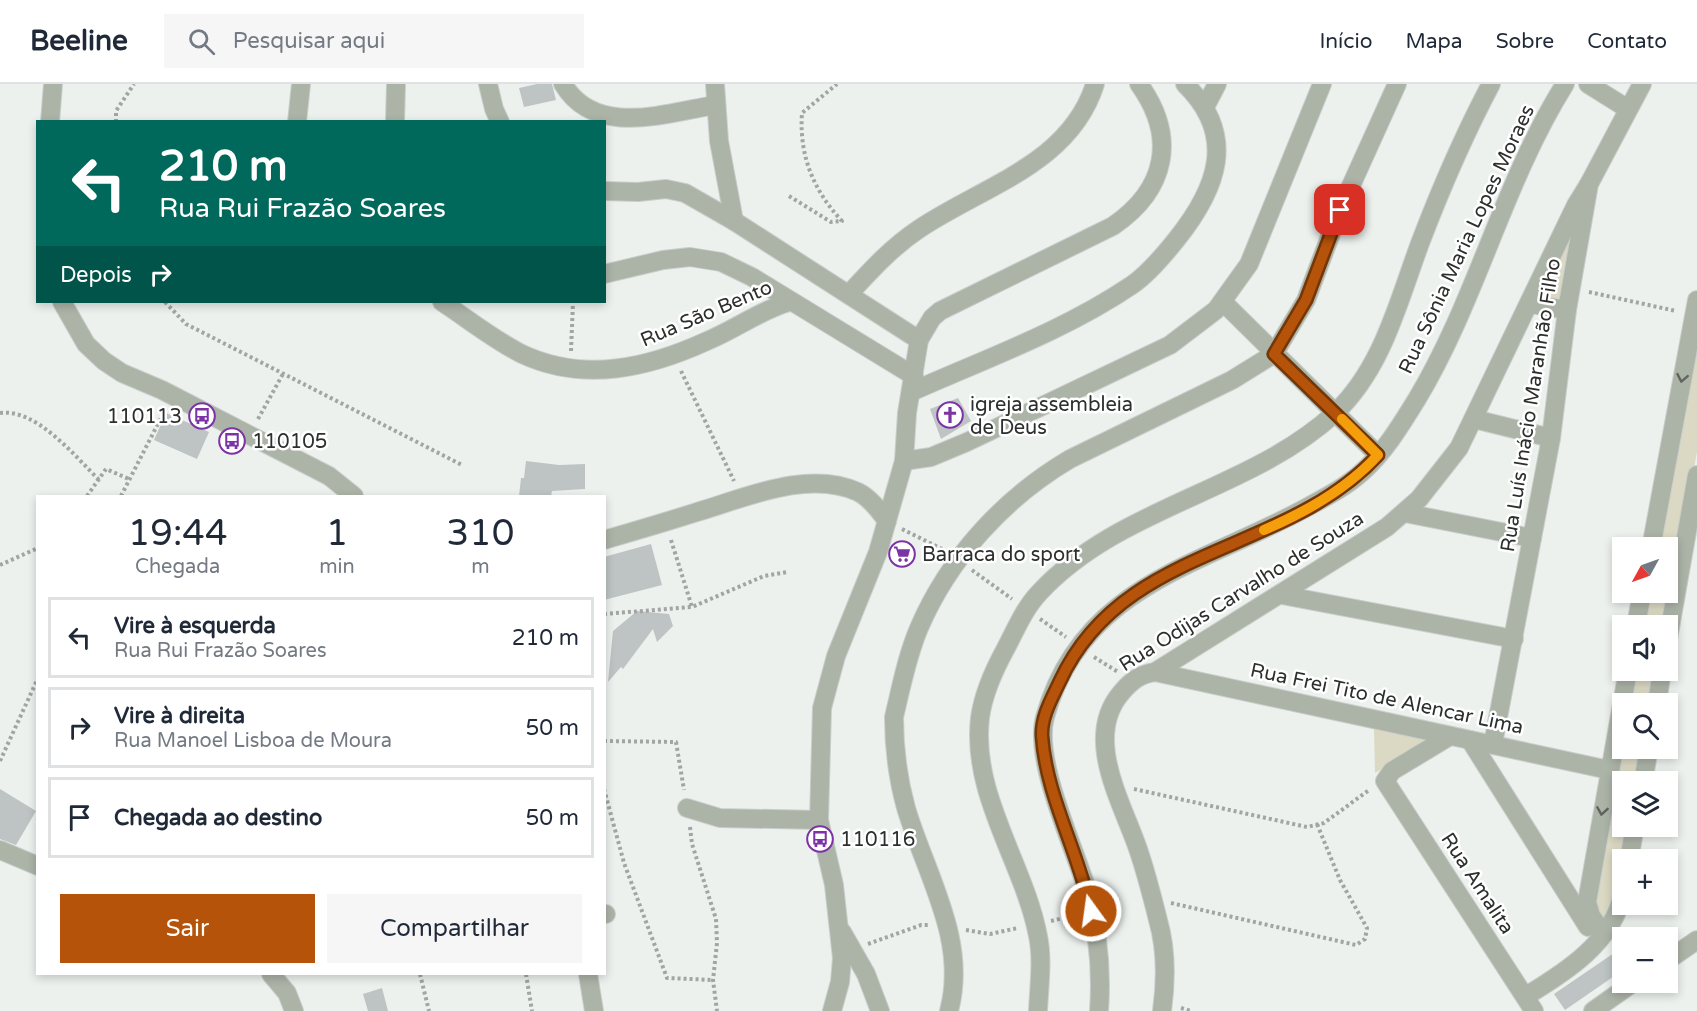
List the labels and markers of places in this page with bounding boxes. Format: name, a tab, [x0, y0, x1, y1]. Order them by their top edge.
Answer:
pin	[1314, 184, 1365, 235]
place label: igreja assembleia de Deus	[970, 393, 1133, 440]
church icon: igreja assembleia de Deus	[935, 400, 965, 430]
bus stop icon: 110113	[187, 401, 217, 431]
place label: 110113	[107, 405, 182, 429]
bus stop icon: 110105	[217, 426, 247, 456]
place label: 110105	[252, 430, 327, 454]
supermarket icon: Barraca do sport	[887, 539, 917, 569]
place label: Barraca do sport	[922, 543, 1081, 567]
bus stop icon: 110116	[805, 824, 835, 854]
place label: 110116	[840, 828, 915, 852]

